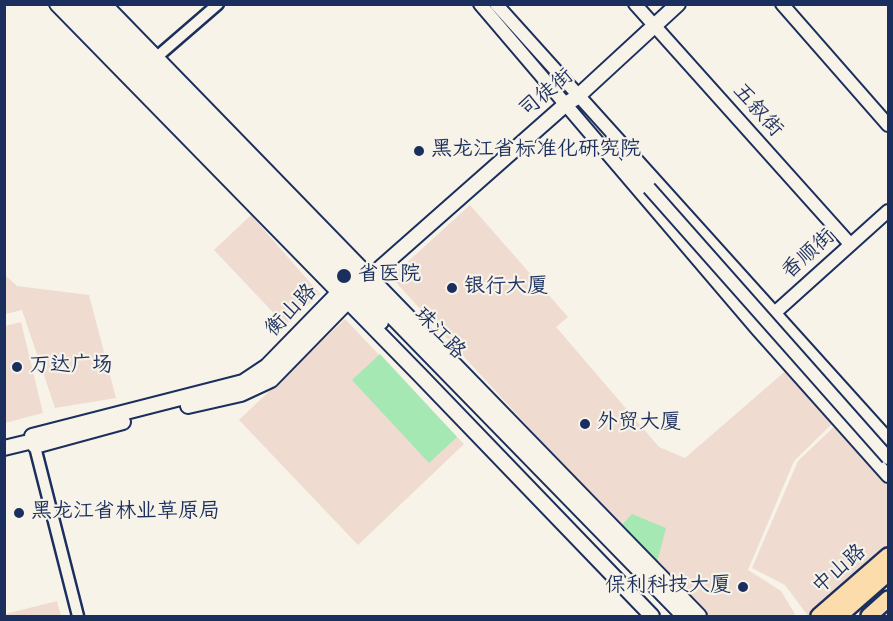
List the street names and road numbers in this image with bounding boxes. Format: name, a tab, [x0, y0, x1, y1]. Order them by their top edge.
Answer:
street label: 司徒街	[515, 64, 579, 124]
street label: 五叙街	[727, 79, 787, 143]
street label: 香顺街	[777, 225, 841, 285]
street label: 衡山路	[261, 280, 323, 342]
street label: 珠江路	[408, 303, 470, 365]
street label: 中山路	[808, 540, 872, 600]

